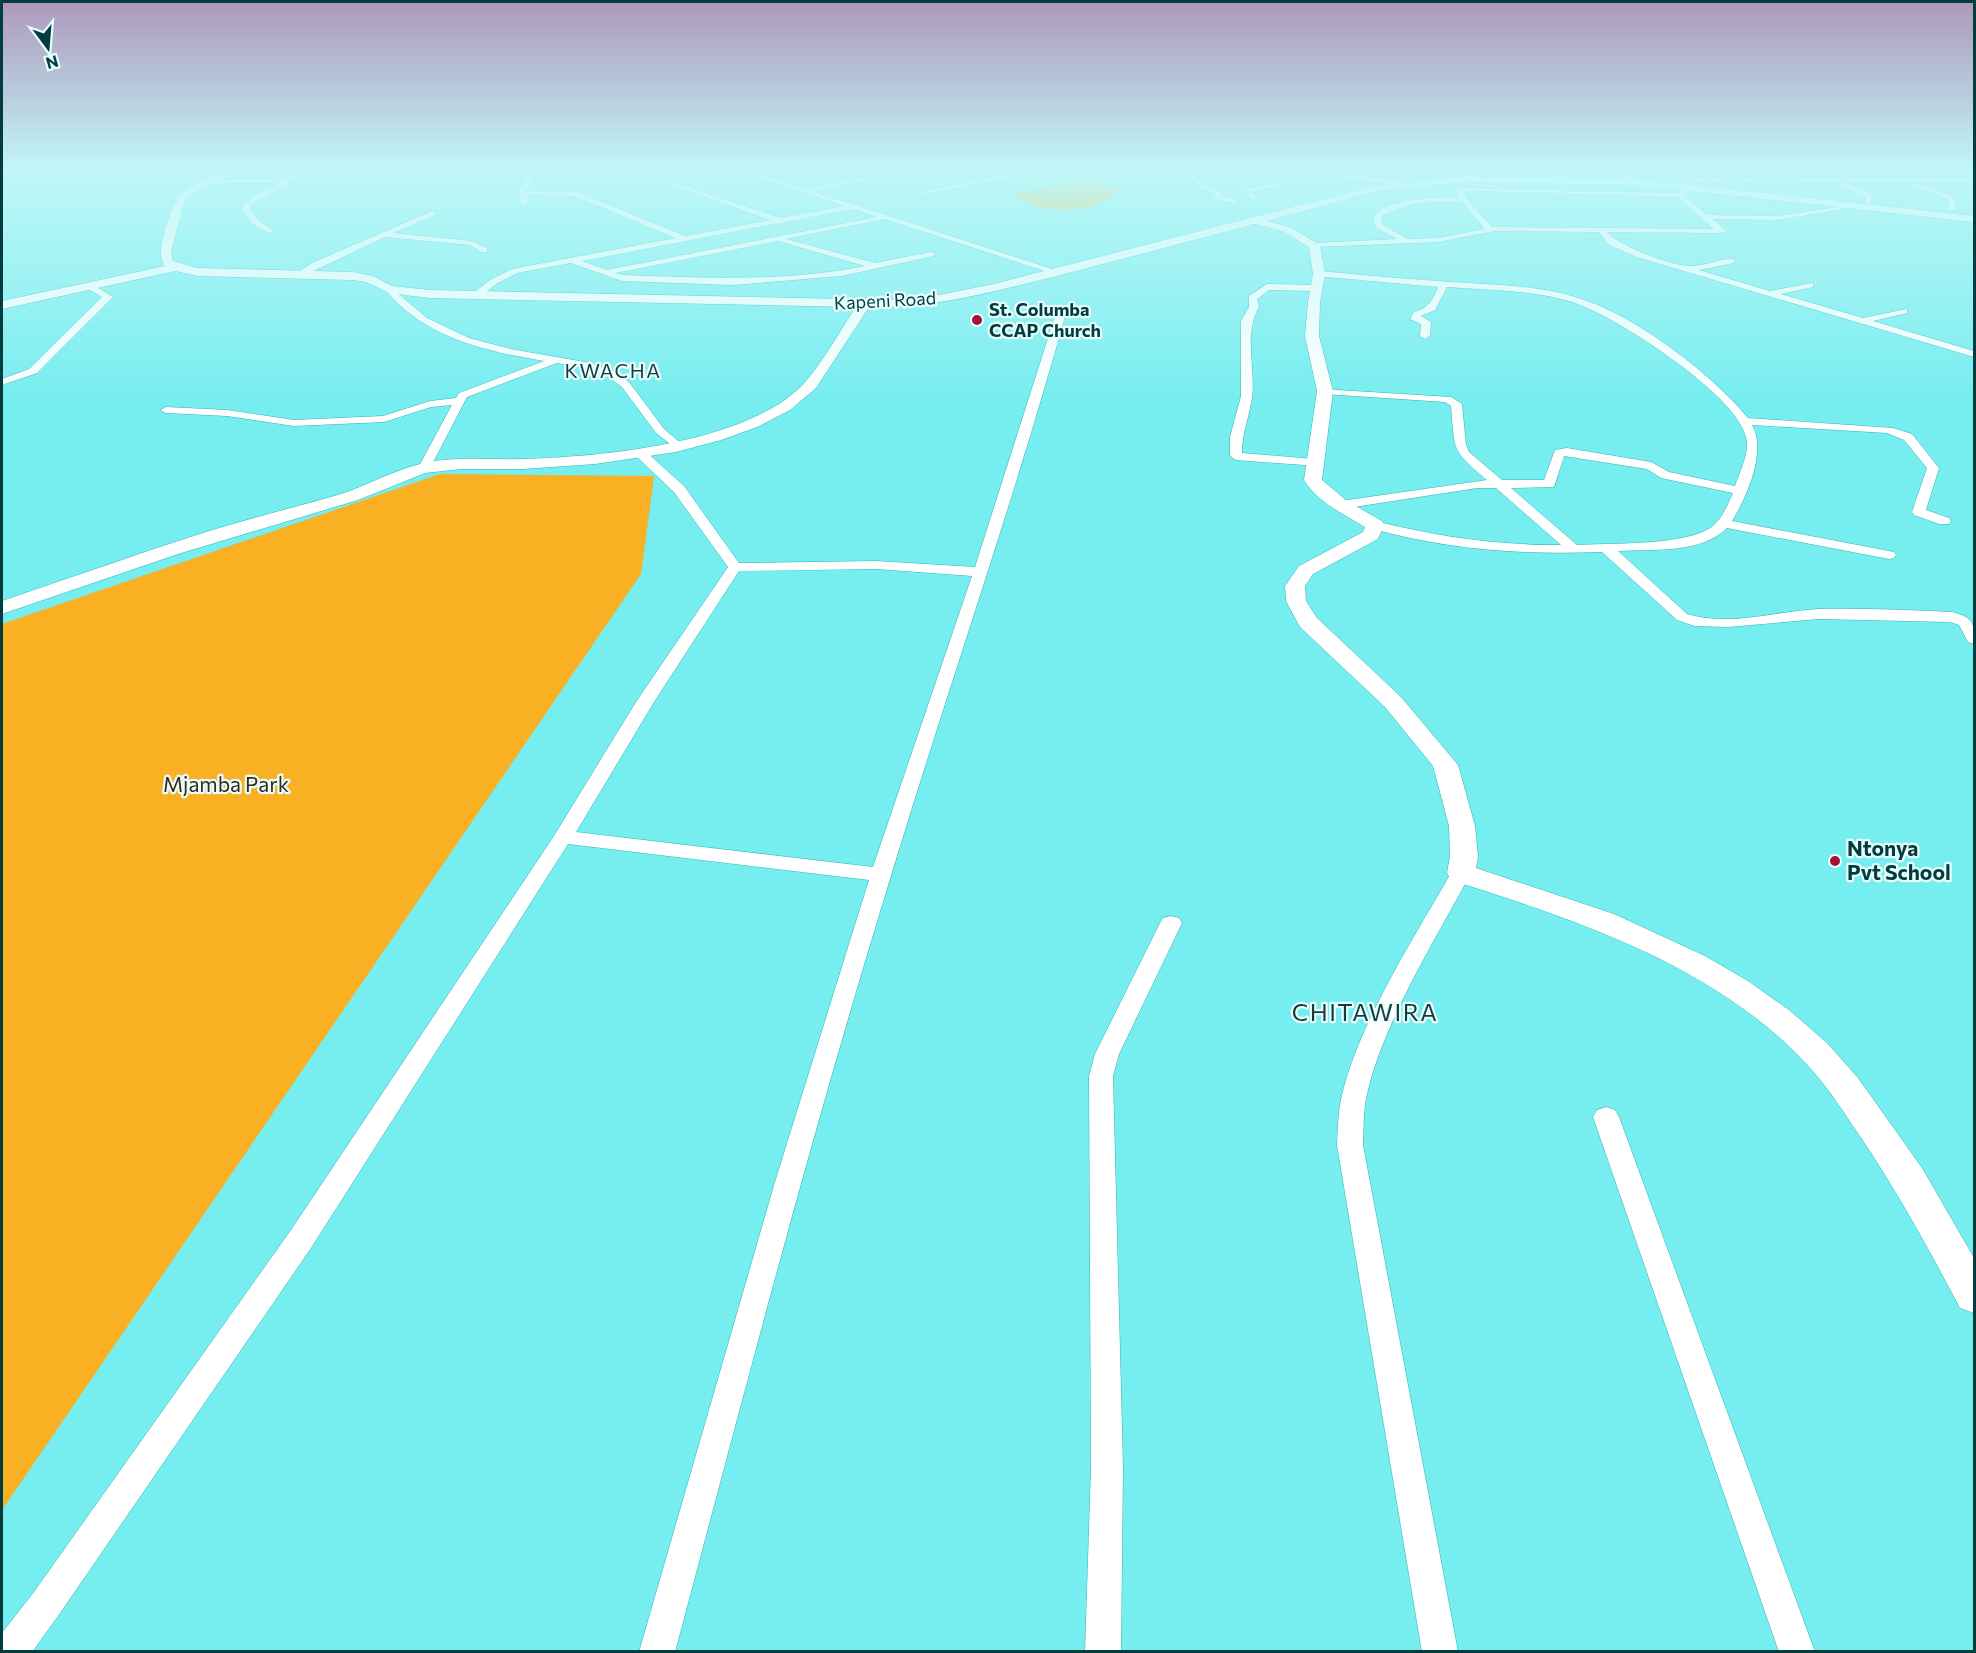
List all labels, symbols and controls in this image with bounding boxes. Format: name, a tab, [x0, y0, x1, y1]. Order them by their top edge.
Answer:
north arrow	[18, 18, 78, 78]
text: N	[44, 52, 61, 74]
street label: Kapeni Road	[833, 286, 936, 314]
place label: St. Columba CCAP Church	[989, 298, 1101, 341]
marker: St. Columba CCAP Church	[970, 313, 984, 327]
district label: KWACHA	[564, 358, 662, 382]
park label: Mjamba Park	[163, 771, 289, 796]
place label: Ntonya Pvt School	[1847, 835, 1951, 884]
marker: Ntonya Pvt School	[1828, 854, 1842, 868]
district label: CHITAWIRA	[1292, 997, 1438, 1026]

